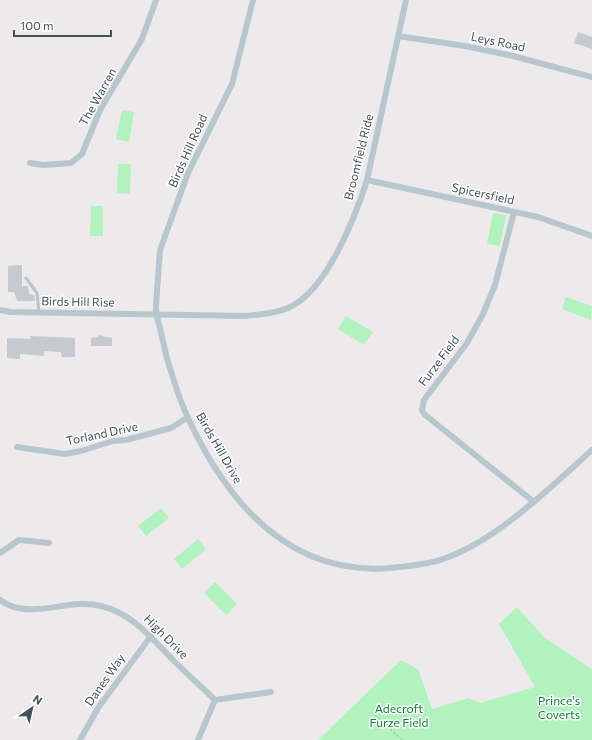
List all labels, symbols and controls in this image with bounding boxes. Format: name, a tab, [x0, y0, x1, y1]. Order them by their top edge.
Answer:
scale bar	[14, 12, 111, 38]
text: 100 m	[20, 18, 54, 32]
street label: Leys Road	[470, 28, 527, 54]
street label: The Warren	[76, 65, 119, 128]
street label: Birds Hill Road	[165, 112, 209, 189]
street label: Broomfield Ride	[341, 112, 375, 201]
street label: Spicersfield	[451, 180, 516, 206]
street label: Birds Hill Rise	[41, 293, 115, 309]
street label: Furze Field	[415, 333, 462, 388]
street label: Birds Hill Drive	[194, 410, 246, 485]
street label: Torland Drive	[65, 419, 139, 447]
street label: High Drive	[142, 611, 192, 661]
street label: Danes Way	[81, 651, 127, 708]
north arrow	[12, 688, 52, 728]
text: N	[31, 692, 45, 707]
park label: Prince's Coverts	[538, 693, 580, 721]
park label: Adecroft Furze Field	[369, 701, 429, 729]

